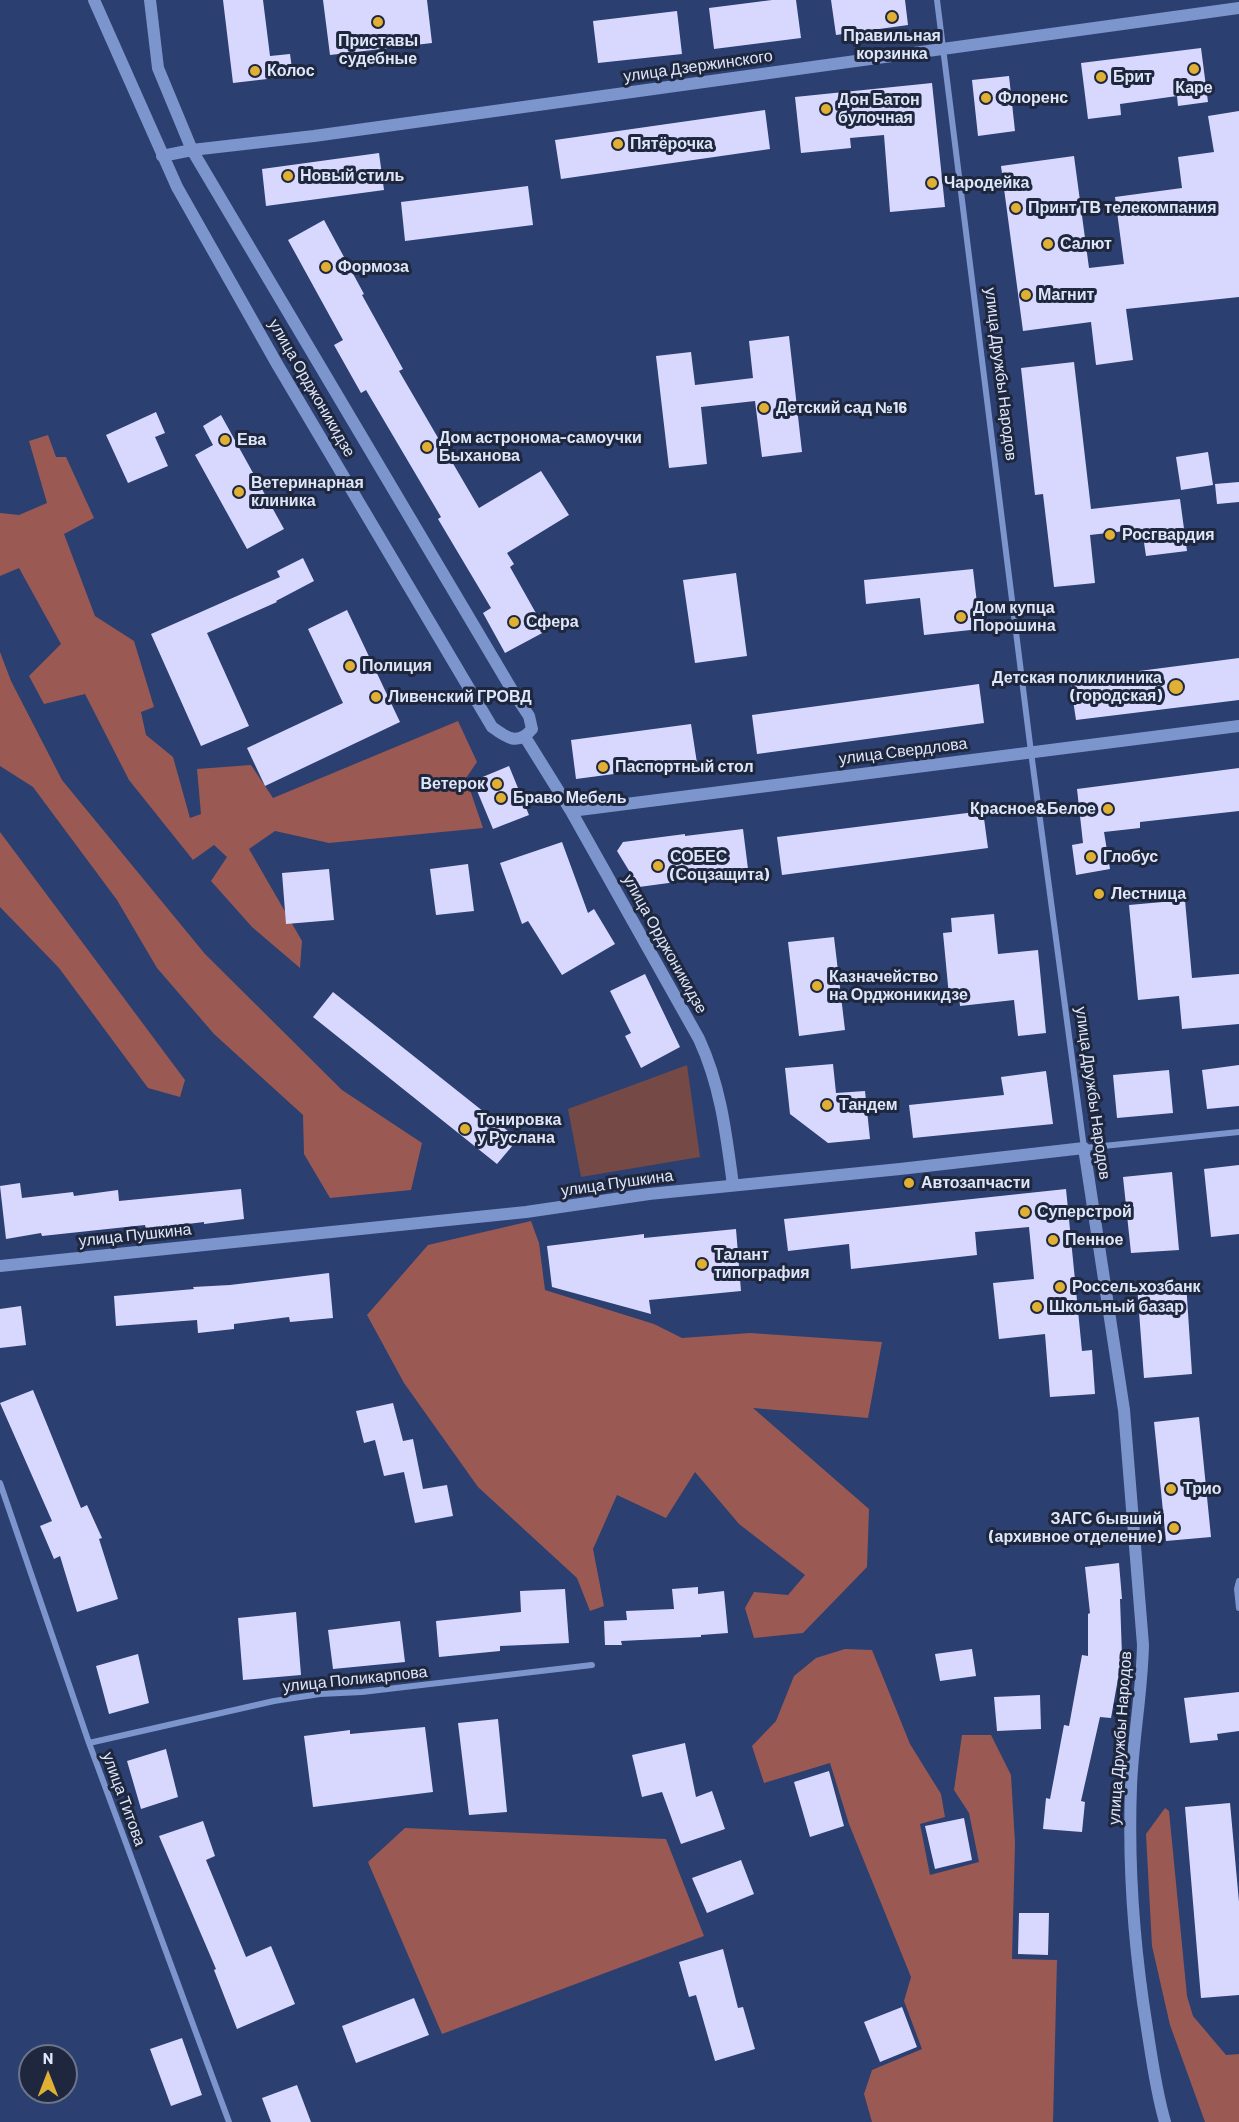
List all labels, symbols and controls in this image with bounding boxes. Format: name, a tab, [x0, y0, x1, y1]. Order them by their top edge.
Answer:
marker: Правильная корзинка	[885, 10, 899, 24]
marker: Приставы судебные	[371, 15, 385, 29]
place label: Правильная корзинка	[843, 26, 941, 64]
place label: Приставы судебные	[338, 31, 418, 69]
street label: улица Дзержинского	[622, 46, 774, 86]
place label: Колос	[267, 61, 315, 81]
marker: Каре	[1187, 62, 1201, 76]
marker: Колос	[248, 64, 262, 78]
place label: Брит	[1113, 67, 1152, 87]
marker: Брит	[1094, 70, 1108, 84]
place label: Каре	[1175, 78, 1213, 98]
place label: Флоренс	[998, 88, 1068, 108]
place label: Дон Батон булочная	[838, 90, 920, 128]
marker: Флоренс	[979, 91, 993, 105]
marker: Дон Батон булочная	[819, 102, 833, 116]
place label: Пятёрочка	[630, 134, 713, 154]
marker: Пятёрочка	[611, 137, 625, 151]
place label: Новый стиль	[300, 166, 404, 186]
marker: Новый стиль	[281, 169, 295, 183]
place label: Чародейка	[944, 173, 1029, 193]
marker: Чародейка	[925, 176, 939, 190]
place label: Принт ТВ телекомпания	[1028, 198, 1217, 218]
marker: Принт ТВ телекомпания	[1009, 201, 1023, 215]
place label: Салют	[1060, 234, 1112, 254]
marker: Салют	[1041, 237, 1055, 251]
place label: Формоза	[338, 257, 409, 277]
marker: Формоза	[319, 260, 333, 274]
place label: Магнит	[1038, 285, 1094, 305]
street label: улица Дружбы Народов	[981, 286, 1021, 462]
marker: Магнит	[1019, 288, 1033, 302]
street label: улица Орджоникидзе	[265, 316, 359, 460]
place label: Детский сад №16	[776, 398, 907, 418]
marker: Детский сад №16	[757, 401, 771, 415]
place label: Дом астронома-самоучки Быханова	[439, 428, 642, 466]
place label: Ева	[237, 430, 266, 450]
marker: Ева	[218, 433, 232, 447]
marker: Дом астронома-самоучки Быханова	[420, 440, 434, 454]
place label: Ветеринарная клиника	[251, 473, 364, 511]
marker: Ветеринарная клиника	[232, 485, 246, 499]
place label: Росгвардия	[1122, 525, 1215, 545]
marker: Росгвардия	[1103, 528, 1117, 542]
place label: Дом купца Порошина	[973, 598, 1056, 636]
marker: Дом купца Порошина	[954, 610, 968, 624]
place label: Сфера	[526, 612, 579, 632]
marker: Сфера	[507, 615, 521, 629]
place label: Полиция	[362, 656, 432, 676]
marker: Полиция	[343, 659, 357, 673]
place label: Детская поликлиника (городская)	[992, 668, 1162, 706]
marker: Детская поликлиника (городская)	[1167, 678, 1185, 696]
place label: Ливенский ГРОВД	[388, 687, 532, 707]
marker: Ливенский ГРОВД	[369, 690, 383, 704]
street label: улица Свердлова	[838, 734, 968, 768]
place label: Паспортный стол	[615, 757, 754, 777]
marker: Паспортный стол	[596, 760, 610, 774]
place label: Ветерок	[420, 774, 485, 794]
marker: Ветерок	[490, 777, 504, 791]
place label: Браво Мебель	[513, 788, 627, 808]
marker: Браво Мебель	[494, 791, 508, 805]
place label: Красное&Белое	[970, 799, 1096, 819]
marker: Красное&Белое	[1101, 802, 1115, 816]
place label: СОБЕС (Соцзащита)	[670, 847, 769, 885]
place label: Глобус	[1103, 847, 1158, 867]
marker: Глобус	[1084, 850, 1098, 864]
marker: СОБЕС (Соцзащита)	[651, 859, 665, 873]
street label: улица Орджоникидзе	[619, 871, 711, 1017]
place label: Лестница	[1111, 884, 1186, 904]
marker: Лестница	[1092, 887, 1106, 901]
place label: Казначейство на Орджоникидзе	[829, 967, 968, 1005]
marker: Казначейство на Орджоникидзе	[810, 979, 824, 993]
street label: улица Дружбы Народов	[1071, 1005, 1115, 1181]
place label: Тандем	[839, 1095, 898, 1115]
marker: Тандем	[820, 1098, 834, 1112]
place label: Тонировка у Руслана	[477, 1110, 561, 1148]
marker: Тонировка у Руслана	[458, 1122, 472, 1136]
street label: улица Пушкина	[560, 1166, 674, 1200]
place label: Автозапчасти	[921, 1173, 1030, 1193]
marker: Автозапчасти	[902, 1176, 916, 1190]
place label: Суперстрой	[1037, 1202, 1132, 1222]
marker: Суперстрой	[1018, 1205, 1032, 1219]
street label: улица Пушкина	[78, 1220, 192, 1250]
place label: Пенное	[1065, 1230, 1123, 1250]
marker: Пенное	[1046, 1233, 1060, 1247]
place label: Талант типография	[714, 1245, 810, 1283]
marker: Талант типография	[695, 1257, 709, 1271]
place label: Россельхозбанк	[1072, 1277, 1201, 1297]
marker: Россельхозбанк	[1053, 1280, 1067, 1294]
place label: Школьный базар	[1049, 1297, 1184, 1317]
marker: Школьный базар	[1030, 1300, 1044, 1314]
place label: Трио	[1183, 1479, 1222, 1499]
marker: Трио	[1164, 1482, 1178, 1496]
place label: ЗАГС бывший (архивное отделение)	[989, 1509, 1162, 1547]
marker: ЗАГС бывший (архивное отделение)	[1167, 1521, 1181, 1535]
street label: улица Дружбы Народов	[1104, 1650, 1136, 1826]
street label: улица Поликарпова	[282, 1662, 428, 1696]
street label: улица Титова	[98, 1749, 150, 1849]
north arrow	[18, 2044, 78, 2104]
text: N	[43, 2048, 53, 2067]

